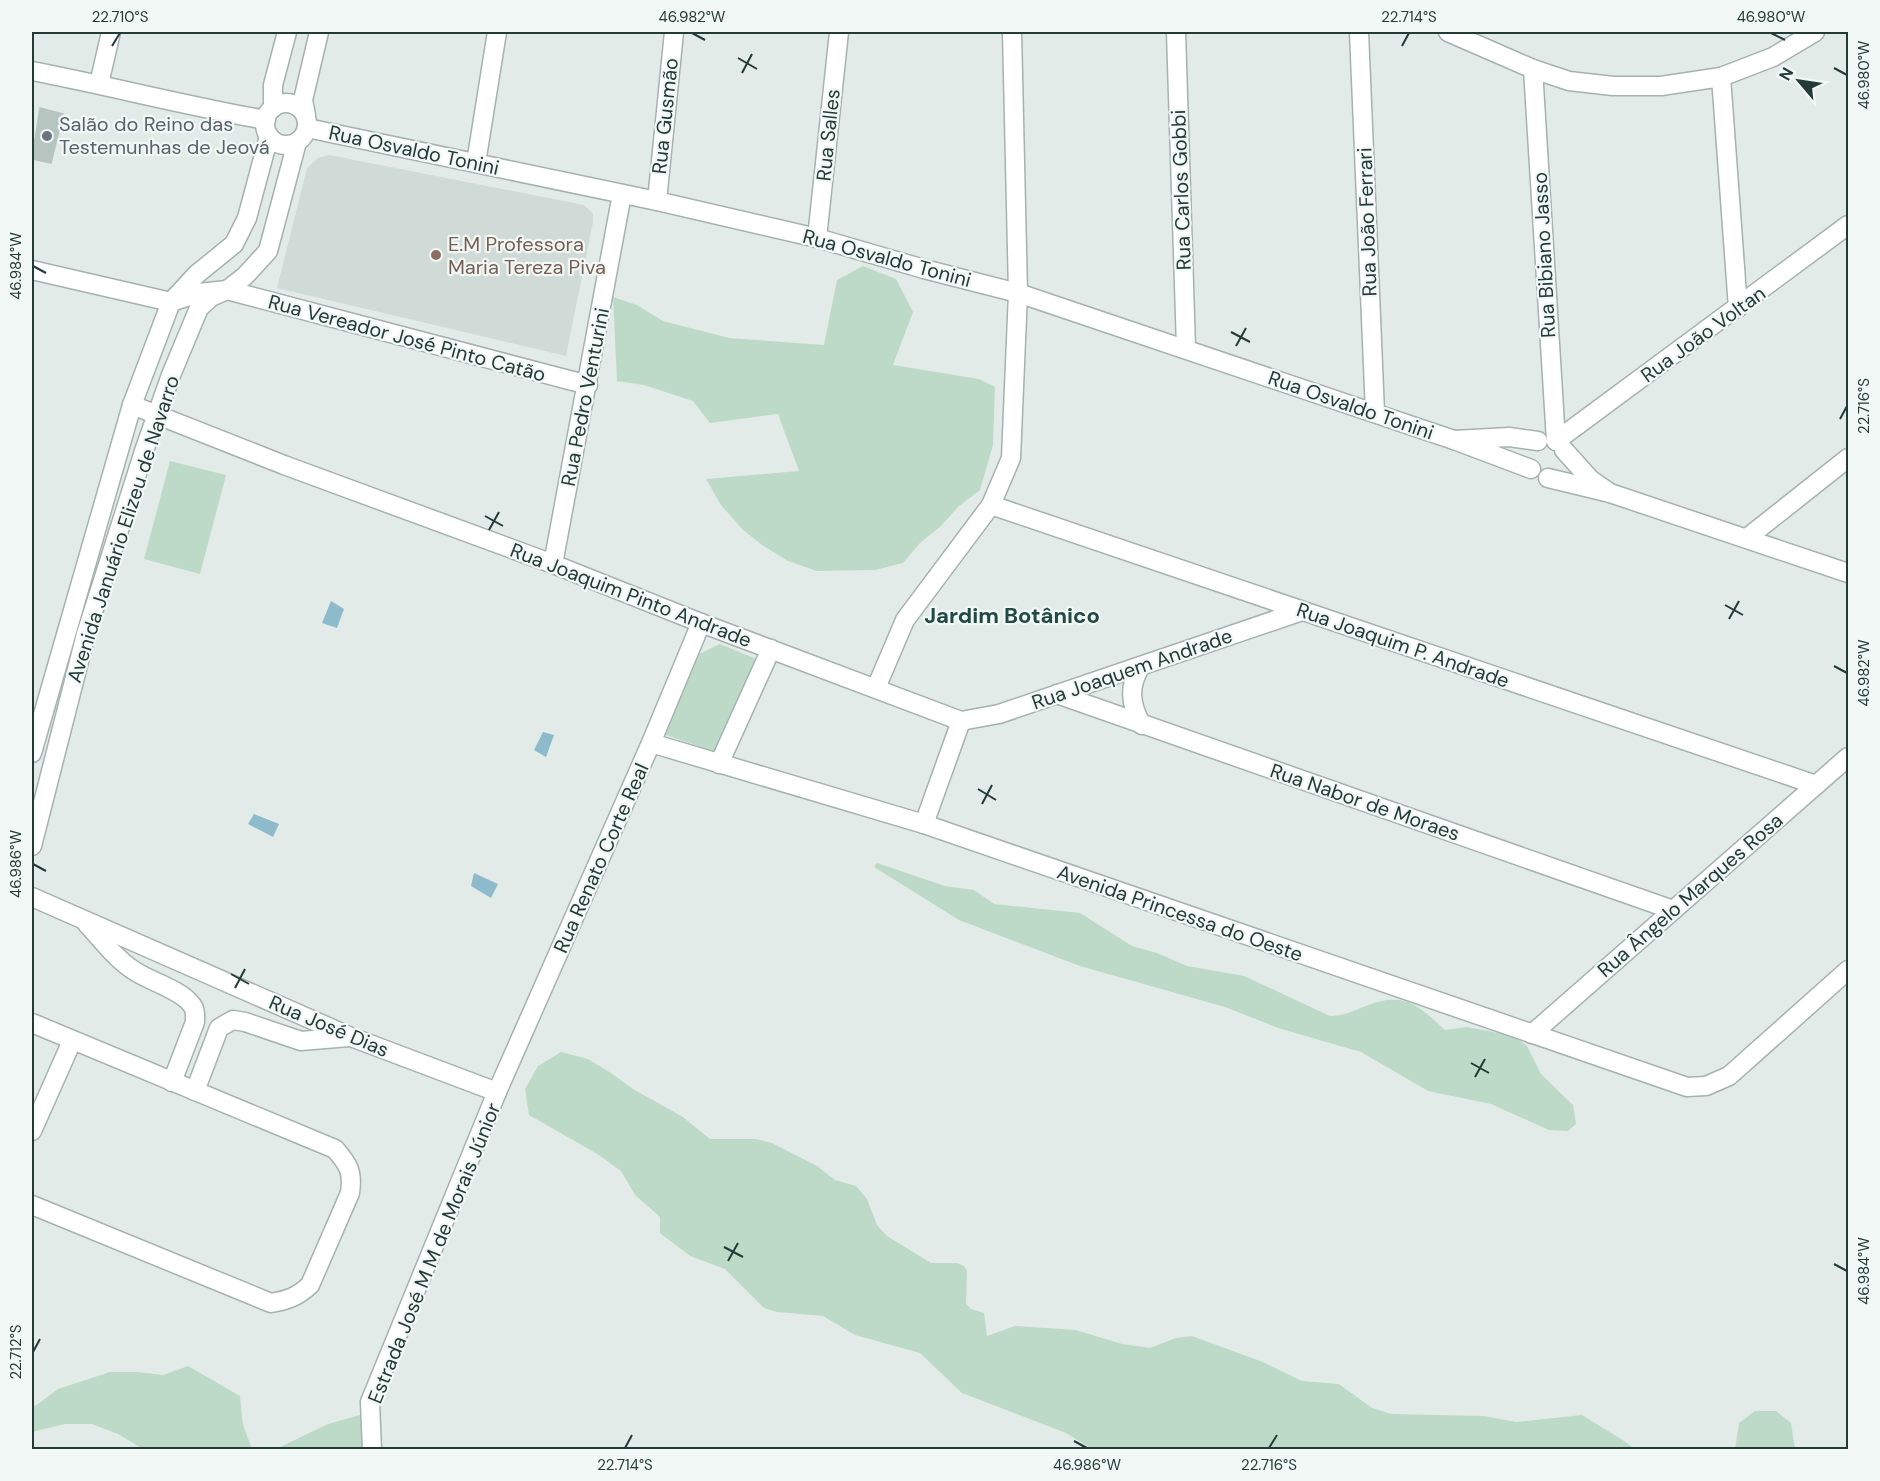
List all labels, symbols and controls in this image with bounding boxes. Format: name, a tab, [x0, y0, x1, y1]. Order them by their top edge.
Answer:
text: 22.710°S	[92, 7, 149, 27]
text: 46.982°W	[659, 7, 726, 27]
text: 22.714°S	[1381, 7, 1437, 27]
text: 46.980°W	[1737, 7, 1806, 27]
text: 46.980°W	[1854, 40, 1874, 109]
north arrow	[1769, 51, 1829, 111]
street label: Rua Gusmão	[646, 57, 684, 175]
text: N	[1774, 64, 1798, 84]
street label: Rua Salles	[810, 88, 846, 182]
street label: Rua Carlos Gobbi	[1165, 109, 1197, 271]
place label: Salão do Reino das Testemunhas de Jeová	[59, 111, 270, 160]
street label: Rua Osvaldo Tonini	[326, 119, 502, 181]
marker: Salão do Reino das Testemunhas de Jeová	[40, 129, 54, 143]
street label: Rua João Ferrari	[1351, 147, 1383, 297]
street label: Rua Bibiano Jasso	[1527, 171, 1561, 339]
street label: Rua Osvaldo Tonini	[800, 223, 974, 293]
place label: E.M Professora Maria Tereza Piva	[448, 231, 606, 280]
text: 46.984°W	[6, 232, 26, 300]
marker: E.M Professora Maria Tereza Piva	[429, 248, 443, 262]
street label: Rua João Voltan	[1635, 280, 1771, 388]
street label: Rua Vereador José Pinto Catão	[265, 288, 549, 388]
street label: Rua Pedro Venturini	[555, 305, 615, 489]
street label: Rua Osvaldo Tonini	[1265, 364, 1437, 446]
street label: Avenida Januário Elizeu de Navarro	[61, 372, 185, 686]
text: 22.716°S	[1854, 378, 1874, 434]
street label: Rua Joaquim Pinto Andrade	[507, 537, 755, 653]
street label: Rua Joaquim P. Andrade	[1293, 596, 1513, 694]
district label: Jardim Botânico	[924, 601, 1100, 630]
street label: Rua Joaquem Andrade	[1028, 622, 1236, 716]
text: 46.982°W	[1854, 639, 1874, 706]
street label: Rua Nabor de Moraes	[1267, 757, 1463, 847]
street label: Rua Renato Corte Real	[547, 759, 655, 957]
street label: Rua Ângelo Marques Rosa	[1592, 807, 1788, 983]
text: 46.986°W	[6, 830, 26, 898]
street label: Avenida Princessa do Oeste	[1054, 859, 1306, 967]
street label: Rua José Dias	[265, 989, 393, 1063]
street label: Estrada José M M de Morais Júnior	[362, 1099, 506, 1407]
text: 46.984°W	[1854, 1237, 1874, 1305]
text: 22.712°S	[6, 1324, 26, 1380]
text: 22.714°S	[597, 1455, 653, 1475]
text: 46.986°W	[1053, 1455, 1121, 1475]
text: 22.716°S	[1241, 1455, 1297, 1475]

